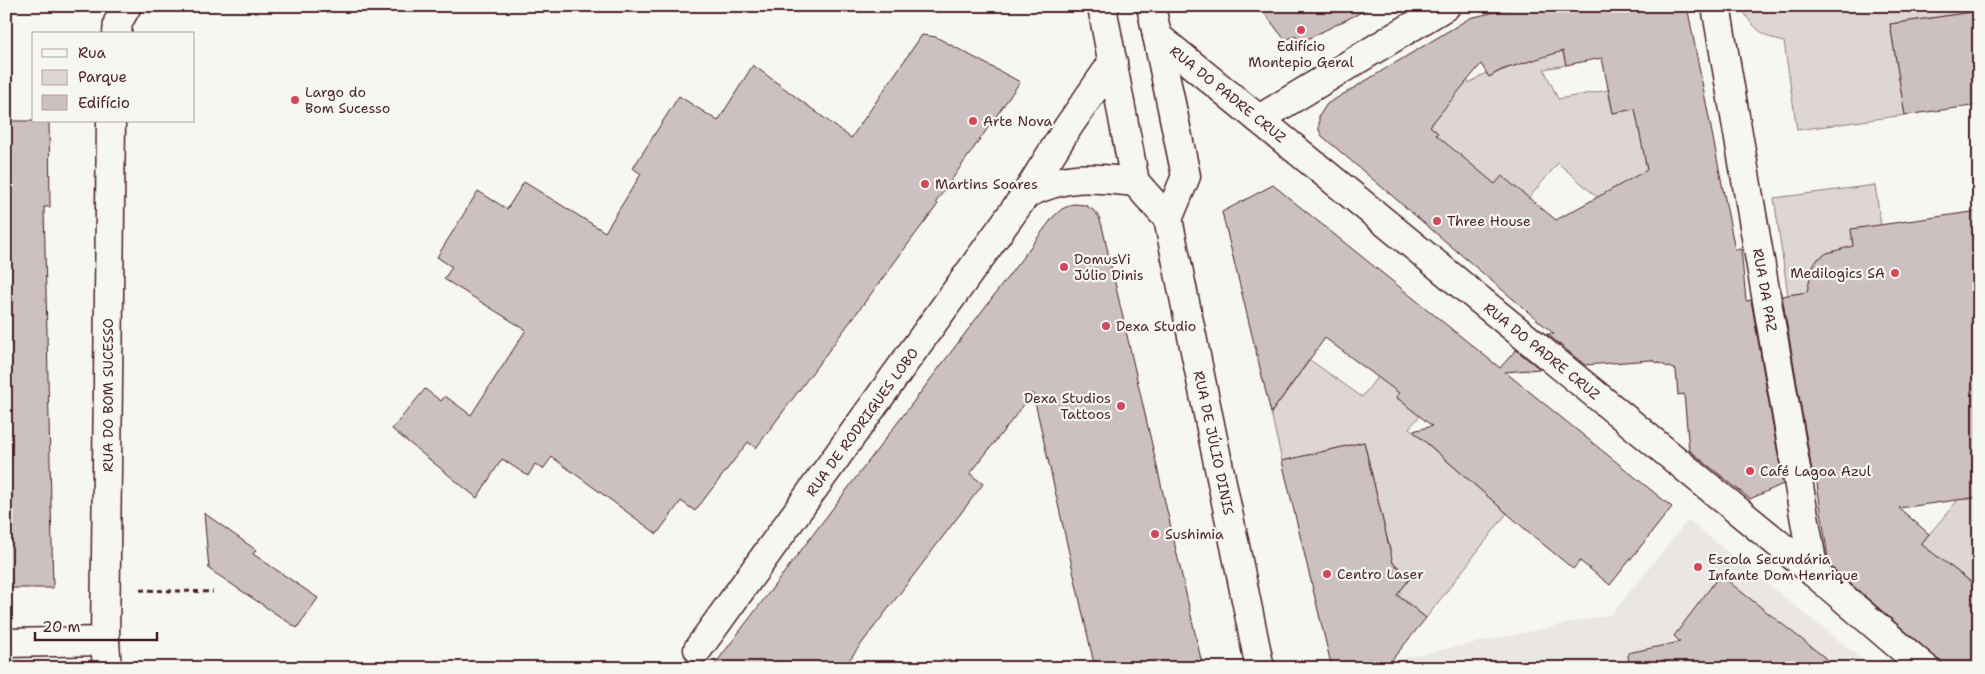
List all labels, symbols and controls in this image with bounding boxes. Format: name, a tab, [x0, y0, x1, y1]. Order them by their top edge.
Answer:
marker: Edifício Montepio Geral	[1295, 24, 1307, 36]
legend	[32, 32, 195, 122]
place label: Edifício Montepio Geral	[1248, 37, 1354, 71]
street label: RUA DO PADRE CRUZ	[1166, 42, 1290, 147]
text: Rua	[78, 43, 107, 63]
text: Parque	[78, 67, 127, 87]
place label: Largo do Bom Sucesso	[305, 83, 390, 117]
text: Edifício	[78, 93, 130, 113]
marker: Largo do Bom Sucesso	[289, 94, 301, 106]
place label: Arte Nova	[983, 112, 1053, 130]
marker: Arte Nova	[967, 115, 979, 127]
place label: Martins Soares	[935, 175, 1038, 193]
marker: Martins Soares	[919, 178, 931, 190]
place label: Three House	[1447, 212, 1531, 230]
marker: Three House	[1431, 215, 1443, 227]
street label: RUA DA PAZ	[1749, 247, 1781, 333]
place label: DomusVi Júlio Dinis	[1074, 250, 1144, 284]
marker: DomusVi Júlio Dinis	[1058, 261, 1070, 273]
place label: Medilogics SA	[1790, 264, 1885, 282]
marker: Medilogics SA	[1889, 267, 1901, 279]
street label: RUA DO PADRE CRUZ	[1480, 299, 1604, 404]
place label: Dexa Studio	[1116, 317, 1196, 335]
street label: RUA DO BOM SUCESSO	[99, 318, 117, 472]
marker: Dexa Studio	[1100, 320, 1112, 332]
street label: RUA DE RODRIGUES LOBO	[802, 344, 922, 500]
street label: RUA DE JÚLIO DINIS	[1190, 369, 1238, 517]
place label: Dexa Studios Tattoos	[1024, 389, 1111, 423]
marker: Dexa Studios Tattoos	[1115, 400, 1127, 412]
place label: Café Lagoa Azul	[1760, 462, 1872, 480]
marker: Café Lagoa Azul	[1744, 465, 1756, 477]
place label: Sushimia	[1165, 525, 1224, 543]
marker: Sushimia	[1149, 528, 1161, 540]
place label: Escola Secundária Infante Dom Henrique	[1708, 550, 1859, 584]
marker: Escola Secundária Infante Dom Henrique	[1692, 561, 1704, 573]
place label: Centro Laser	[1337, 565, 1424, 583]
marker: Centro Laser	[1321, 568, 1333, 580]
scale bar	[35, 609, 158, 641]
text: 20 m	[42, 617, 81, 637]

